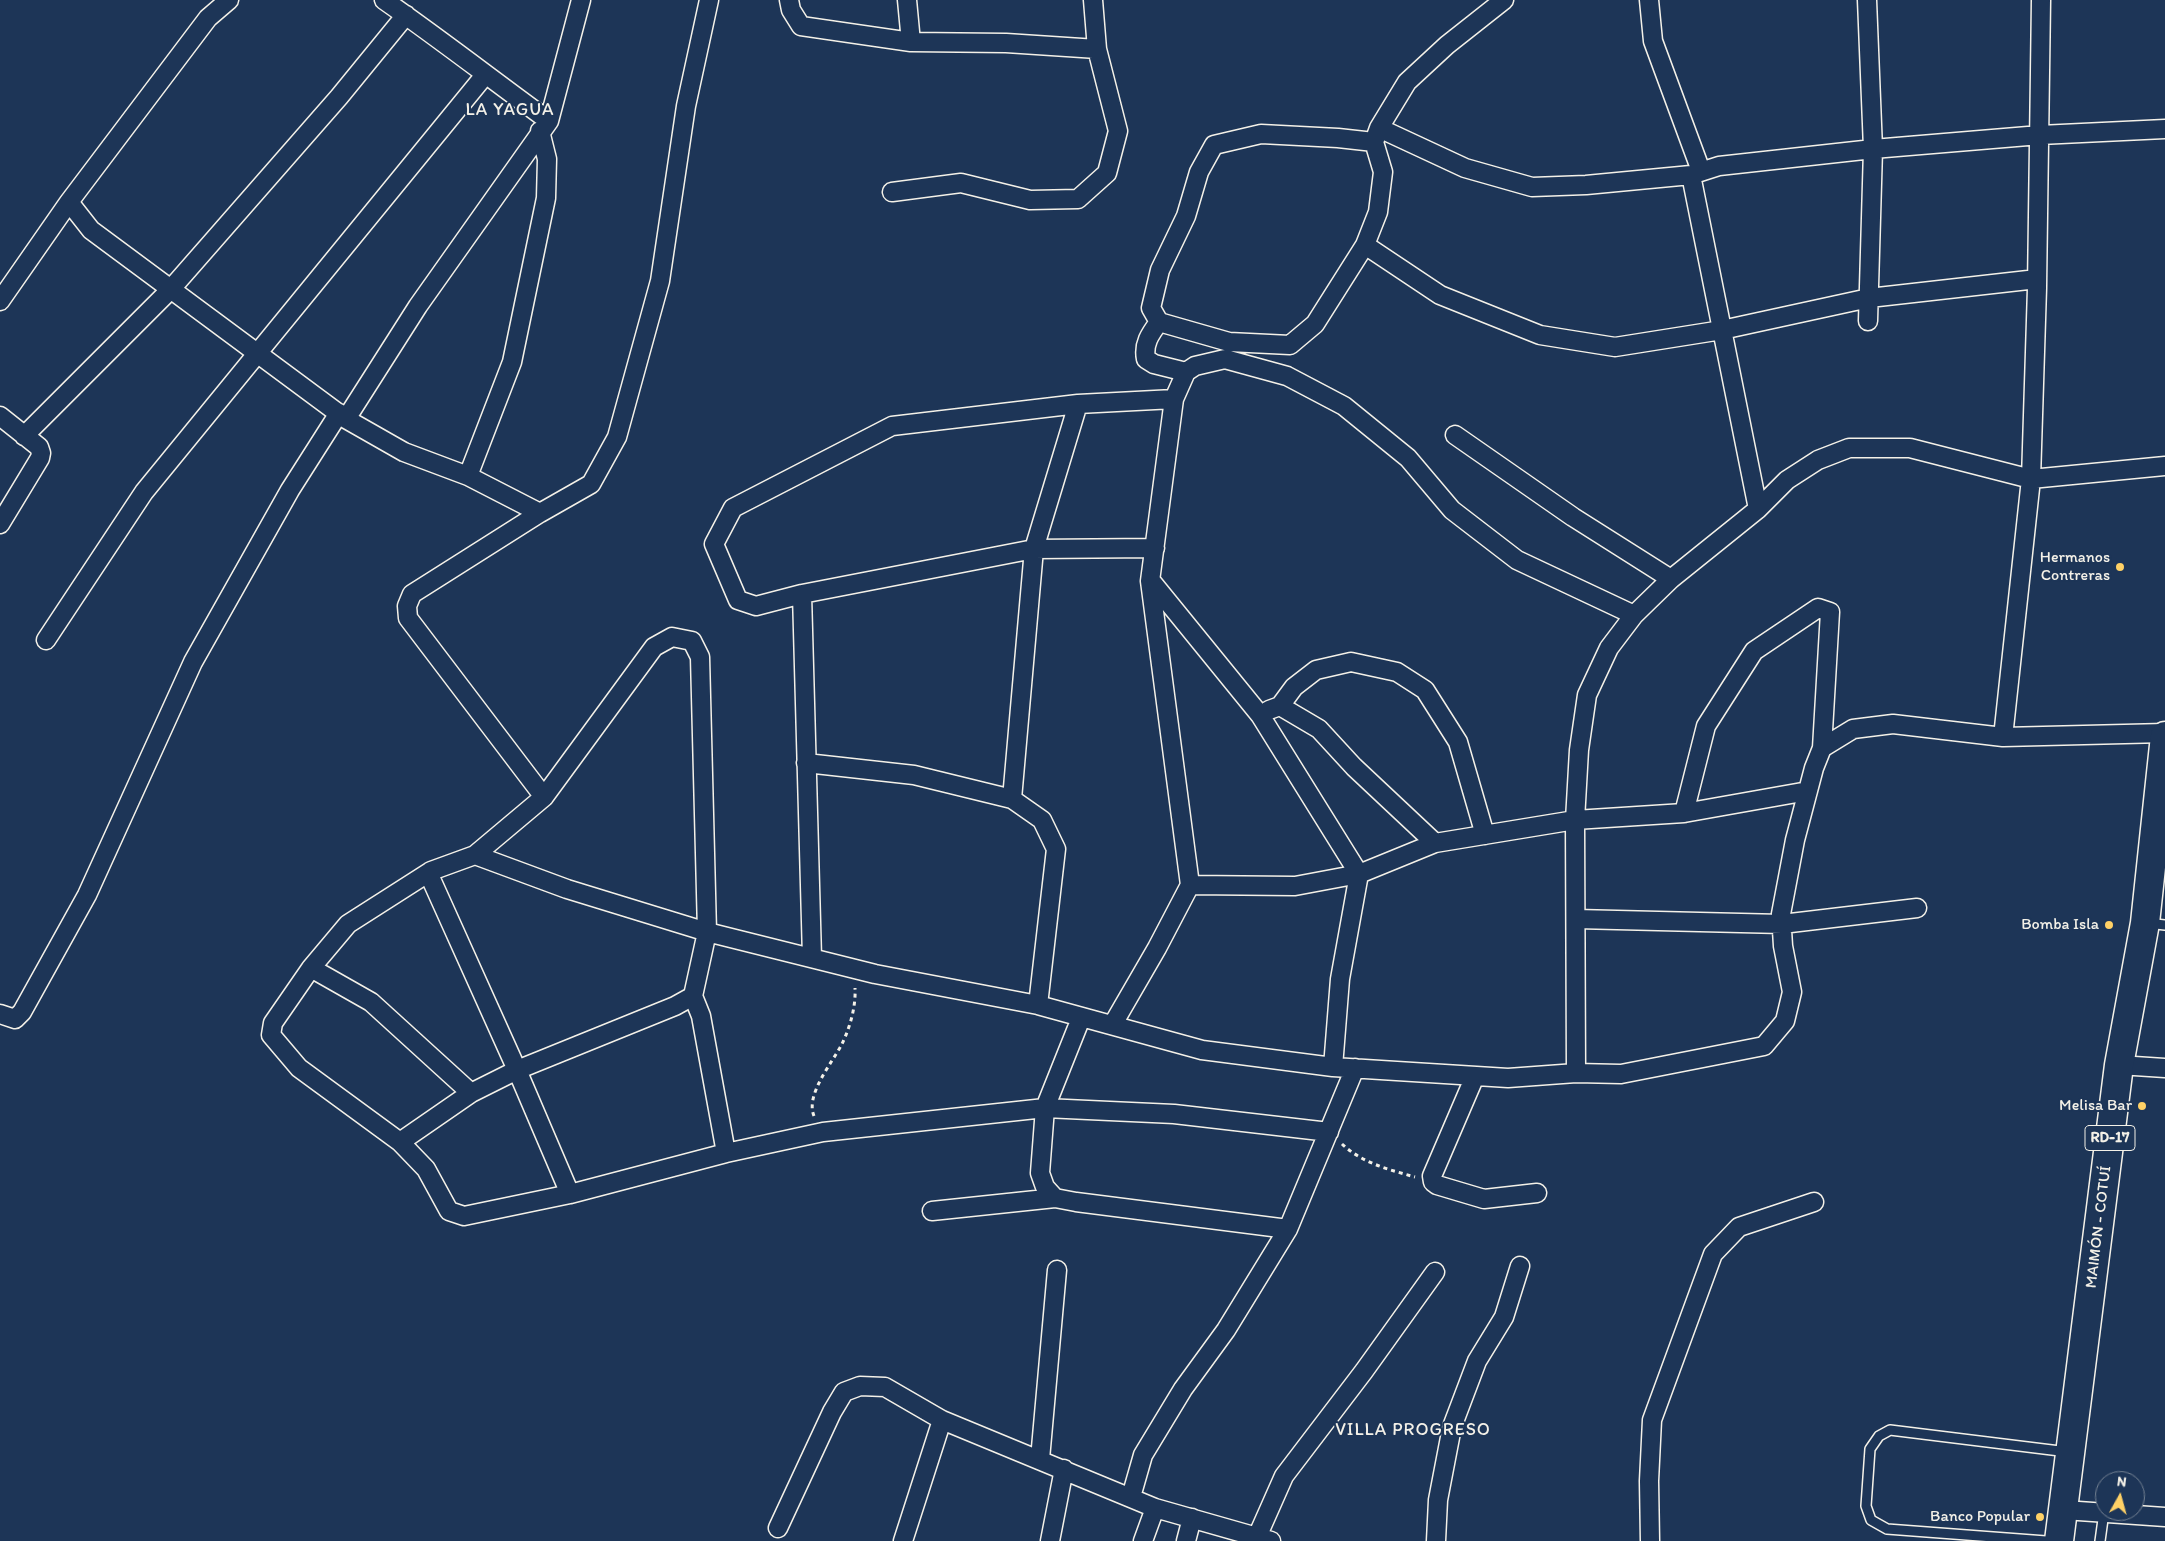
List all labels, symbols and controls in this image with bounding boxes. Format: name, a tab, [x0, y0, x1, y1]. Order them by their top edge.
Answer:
district label: LA YAGUA	[464, 99, 556, 121]
place label: Hermanos Contreras	[2040, 548, 2110, 586]
marker: Hermanos Contreras	[2114, 561, 2126, 573]
place label: Bomba Isla	[2021, 915, 2099, 935]
marker: Bomba Isla	[2103, 919, 2115, 931]
place label: Melisa Bar	[2059, 1096, 2132, 1116]
marker: Melisa Bar	[2136, 1100, 2148, 1112]
road number: RD-17	[2085, 1126, 2135, 1150]
street label: MAIMÓN - COTUÍ	[2082, 1165, 2116, 1289]
district label: VILLA PROGRESO	[1333, 1419, 1493, 1441]
north arrow	[2095, 1471, 2145, 1521]
text: N	[2116, 1473, 2127, 1491]
place label: Banco Popular	[1930, 1507, 2030, 1527]
marker: Banco Popular	[2034, 1511, 2046, 1523]

